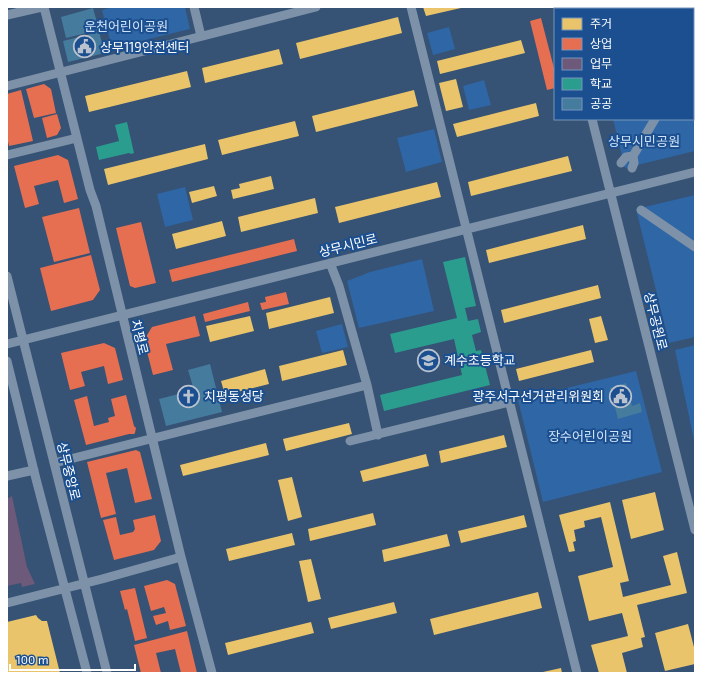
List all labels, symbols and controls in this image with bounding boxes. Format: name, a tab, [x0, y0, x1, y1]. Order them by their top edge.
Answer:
legend	[554, 8, 694, 120]
text: 주거	[590, 16, 612, 30]
park label: 운천어린이공원	[84, 18, 168, 34]
public building icon: 상무119안전센터	[71, 34, 97, 60]
text: 상업	[590, 36, 612, 50]
place label: 상무119안전센터	[100, 39, 190, 55]
text: 업무	[590, 56, 612, 70]
text: 학교	[590, 76, 612, 90]
text: 공공	[590, 96, 612, 110]
park label: 상무시민공원	[608, 133, 680, 149]
street label: 상무시민로	[317, 230, 379, 260]
street label: 상무공원로	[641, 290, 671, 352]
street label: 치평로	[128, 318, 152, 356]
school or university icon: 계수초등학교	[416, 347, 442, 373]
place label: 계수초등학교	[444, 352, 516, 368]
church icon: 치평동성당	[175, 383, 201, 409]
public building icon: 광주서구선거관리위원회	[607, 383, 633, 409]
place label: 치평동성당	[204, 388, 264, 404]
place label: 광주서구선거관리위원회	[472, 388, 604, 404]
park label: 장수어린이공원	[548, 428, 632, 444]
street label: 상무중앙로	[54, 440, 84, 502]
scale bar	[10, 646, 135, 672]
text: 100 m	[16, 652, 48, 666]

